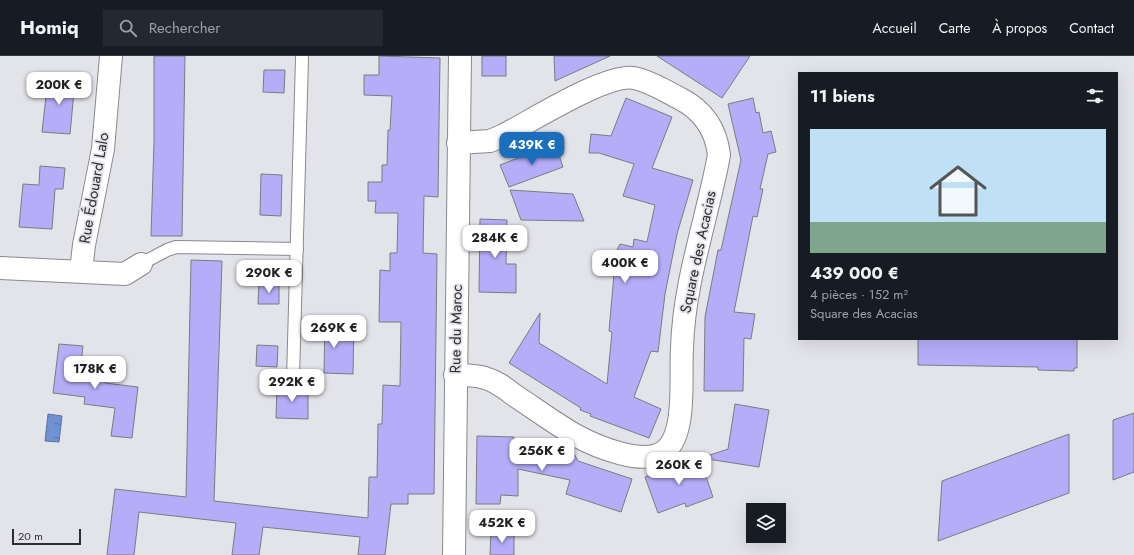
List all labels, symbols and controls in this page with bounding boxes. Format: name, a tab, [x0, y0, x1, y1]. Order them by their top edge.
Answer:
search box	[103, 10, 383, 46]
text: Homiq	[20, 14, 79, 41]
icon: search	[117, 17, 139, 39]
text: Rechercher	[149, 17, 220, 39]
text: Accueil	[873, 18, 917, 38]
text: Carte	[939, 18, 970, 38]
text: À propos	[992, 18, 1047, 38]
text: Contact	[1069, 18, 1114, 38]
pin: 200K €	[26, 72, 92, 106]
text: 200K €	[35, 75, 83, 94]
text: 11 biens	[810, 84, 875, 108]
icon: filters	[1084, 85, 1106, 107]
street label: Rue Édouard Lalo	[73, 131, 115, 245]
pin: 439K €	[499, 132, 565, 166]
text: 439K €	[508, 135, 556, 154]
icon: home	[922, 155, 994, 227]
street label: Square des Acacias	[674, 189, 722, 315]
pin: 284K €	[462, 225, 528, 259]
text: 284K €	[471, 228, 519, 247]
pin: 400K €	[592, 250, 658, 284]
text: 400K €	[601, 253, 649, 272]
pin: 290K €	[236, 260, 302, 294]
text: 439 000 €	[810, 261, 899, 285]
text: 290K €	[245, 263, 293, 282]
street label: Rue du Maroc	[444, 284, 468, 374]
text: 4 pièces · 152 m²	[810, 285, 908, 304]
text: Square des Acacias	[810, 304, 918, 323]
pin: 269K €	[301, 315, 367, 349]
text: 269K €	[310, 318, 358, 337]
pin: 178K €	[62, 356, 128, 390]
text: 178K €	[73, 359, 117, 378]
pin: 292K €	[259, 369, 325, 403]
text: 292K €	[268, 372, 316, 391]
pin: 256K €	[509, 438, 575, 472]
text: 256K €	[518, 441, 566, 460]
pin: 260K €	[646, 452, 712, 486]
text: 260K €	[655, 455, 703, 474]
map controls	[746, 503, 786, 543]
button: layers	[746, 503, 786, 543]
pin: 452K €	[469, 510, 535, 544]
text: 452K €	[478, 513, 526, 532]
scale bar	[12, 527, 81, 546]
text: 20 m	[18, 528, 43, 544]

